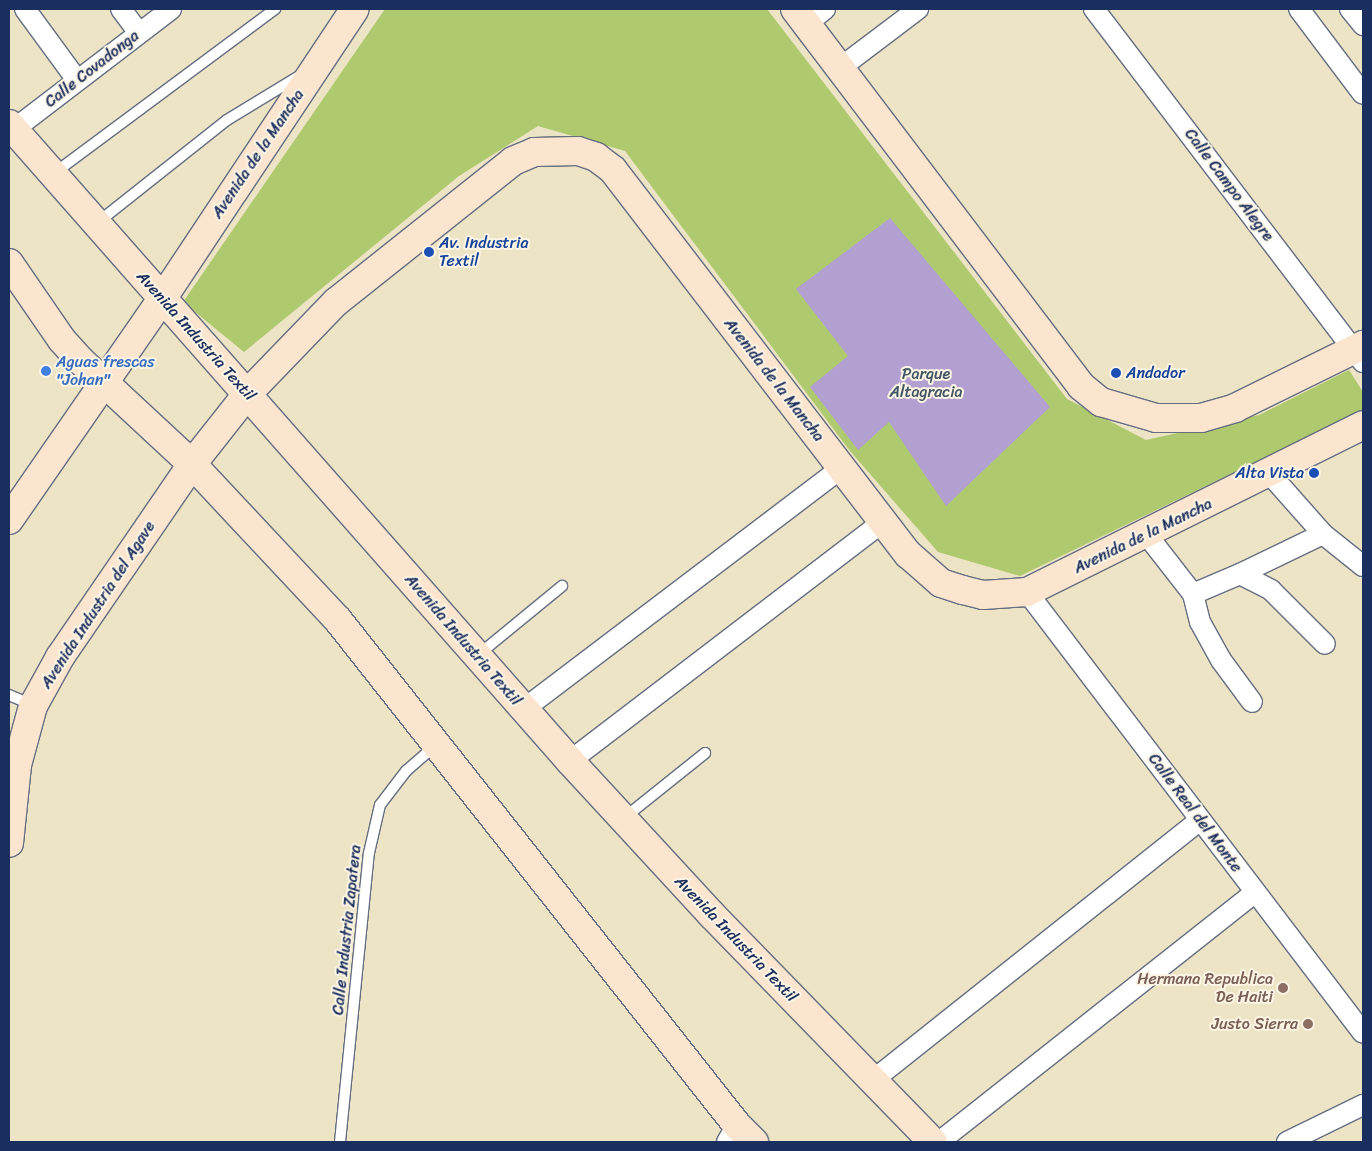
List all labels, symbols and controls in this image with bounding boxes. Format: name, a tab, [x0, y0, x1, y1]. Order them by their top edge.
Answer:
street label: Calle Covadonga	[41, 26, 143, 112]
street label: Avenida de la Mancha	[208, 86, 308, 222]
street label: Calle Campo Alegre	[1180, 125, 1278, 245]
place label: Av. Industria Textil	[439, 233, 529, 271]
marker: Av. Industria Textil	[423, 246, 435, 258]
street label: Avenida Industria Textil	[133, 267, 259, 405]
street label: Avenida de la Mancha	[720, 314, 828, 446]
place label: Aguas frescas "Johan"	[56, 352, 155, 390]
place label: Andador	[1126, 363, 1185, 383]
park label: Parque Altagracia	[889, 364, 963, 402]
marker: Aguas frescas "Johan"	[40, 365, 52, 377]
marker: Andador	[1110, 367, 1122, 379]
place label: Alta Vista	[1233, 463, 1304, 483]
marker: Alta Vista	[1308, 467, 1320, 479]
street label: Avenida de la Mancha	[1071, 494, 1215, 578]
street label: Avenida Industria del Agave	[37, 518, 159, 692]
street label: Avenida Industria Textil	[401, 570, 525, 710]
street label: Calle Real del Monte	[1144, 749, 1246, 877]
street label: Calle Industria Zapatera	[329, 844, 365, 1016]
street label: Avenida Industria Textil	[671, 872, 801, 1006]
place label: Hermana Republica De Haiti	[1137, 969, 1273, 1007]
marker: Hermana Republica De Haiti	[1277, 982, 1289, 994]
place label: Justo Sierra	[1211, 1014, 1298, 1034]
marker: Justo Sierra	[1302, 1018, 1314, 1030]

